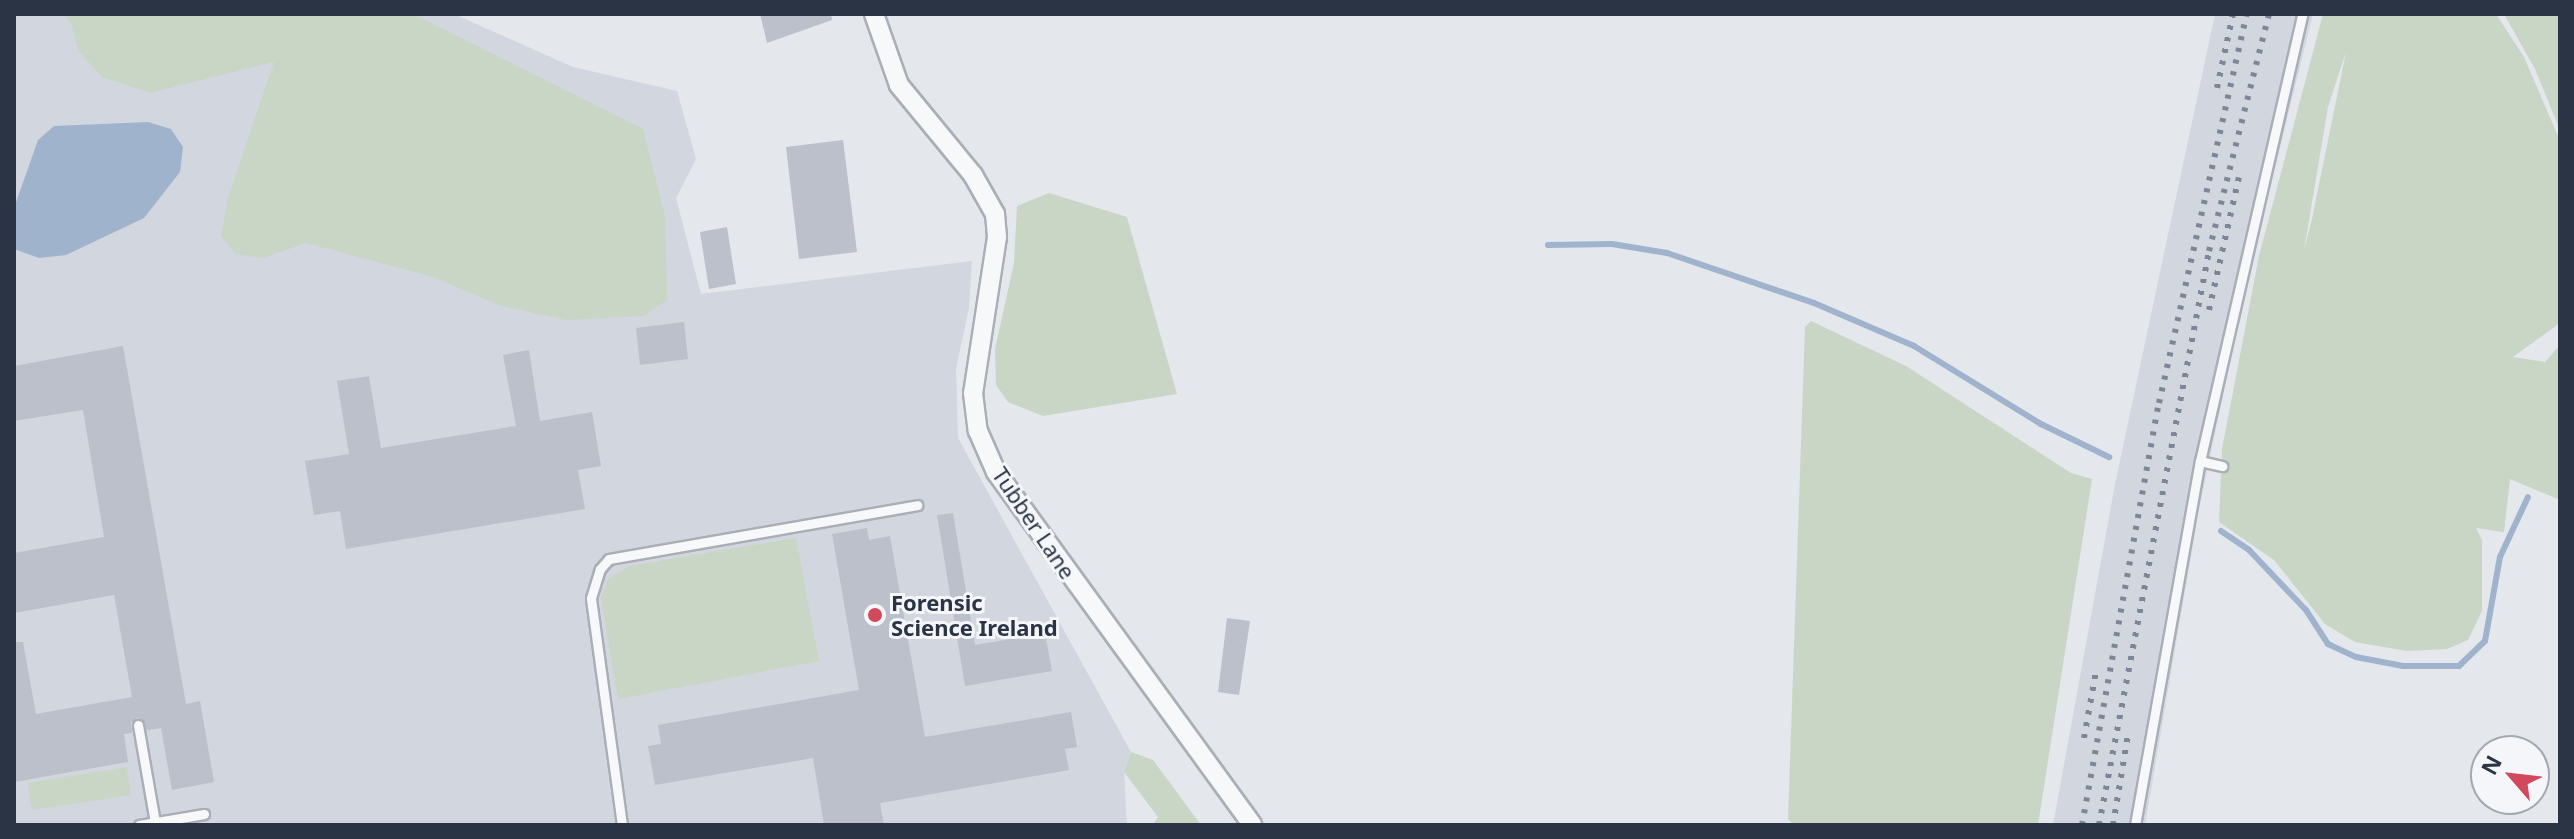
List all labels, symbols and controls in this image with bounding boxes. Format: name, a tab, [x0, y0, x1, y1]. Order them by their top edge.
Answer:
street label: Tubber Lane	[987, 462, 1081, 584]
place label: Forensic Science Ireland	[891, 589, 1058, 640]
marker: Forensic Science Ireland	[866, 606, 884, 624]
north arrow	[2470, 735, 2550, 815]
text: N	[2473, 750, 2508, 780]

